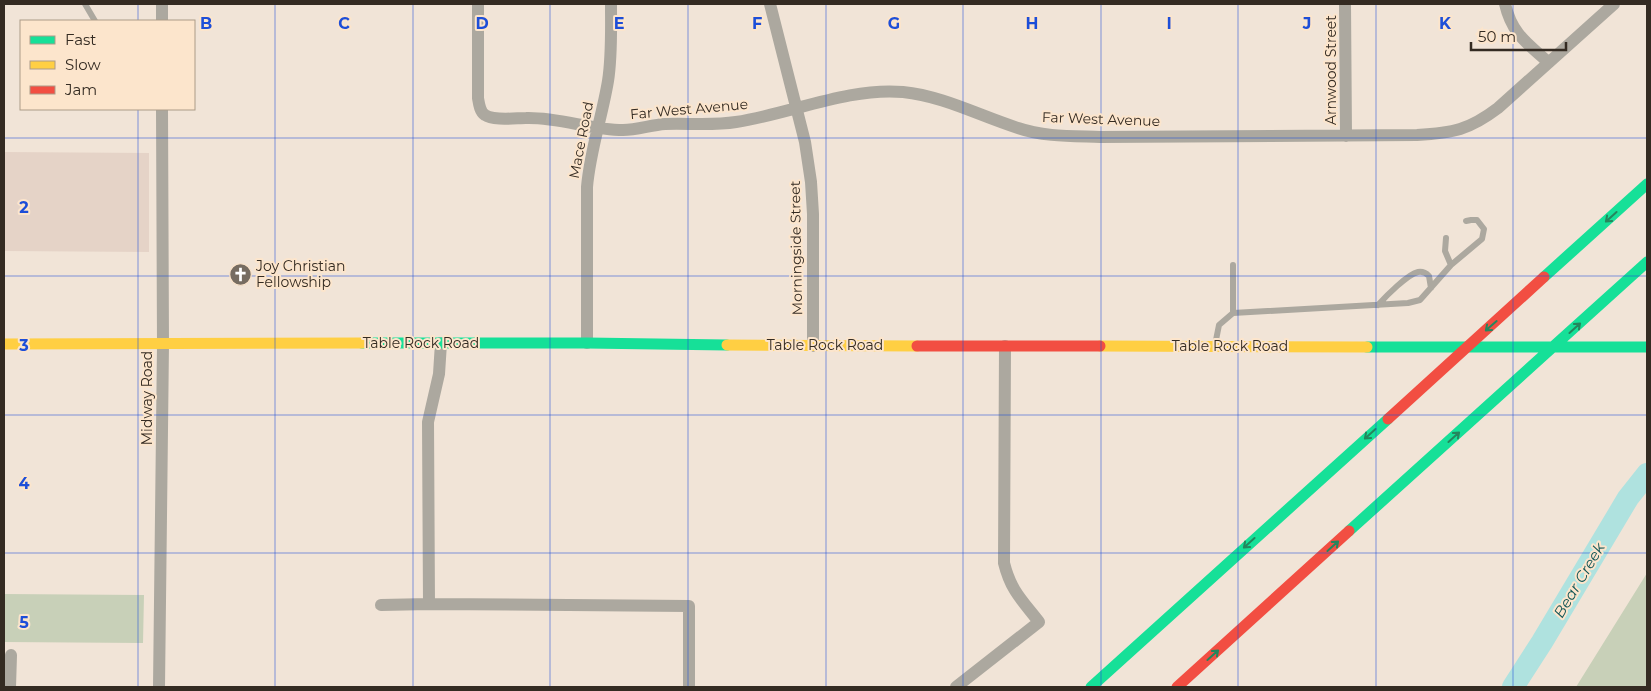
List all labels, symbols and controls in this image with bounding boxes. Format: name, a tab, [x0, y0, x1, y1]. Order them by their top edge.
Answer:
text: B	[200, 14, 212, 33]
text: C	[338, 14, 350, 33]
text: D	[475, 14, 489, 33]
text: E	[614, 14, 624, 33]
text: F	[752, 14, 762, 33]
text: G	[888, 14, 900, 33]
text: H	[1026, 14, 1038, 33]
text: I	[1166, 14, 1172, 33]
text: J	[1302, 14, 1311, 33]
text: K	[1439, 14, 1452, 33]
street label: Arnwood Street	[1322, 15, 1340, 125]
legend	[20, 20, 195, 110]
scale bar	[1471, 20, 1566, 52]
text: 50 m	[1478, 27, 1516, 46]
text: Fast	[65, 30, 96, 49]
text: Slow	[65, 55, 101, 74]
text: Jam	[64, 80, 97, 99]
street label: Far West Avenue	[629, 95, 749, 123]
street label: Mace Road	[565, 100, 597, 180]
street label: Far West Avenue	[1042, 108, 1160, 130]
street label: Morningside Street	[786, 180, 806, 315]
text: 2	[19, 198, 29, 217]
one-way arrow	[1605, 211, 1618, 223]
place label: Joy Christian Fellowship	[255, 257, 346, 291]
church icon: Joy Christian Fellowship	[228, 262, 252, 286]
one-way arrow	[1485, 320, 1498, 331]
one-way arrow	[1568, 322, 1581, 334]
street label: Table Rock Road	[363, 334, 479, 352]
text: 3	[18, 336, 29, 355]
street label: Table Rock Road	[767, 336, 883, 354]
street label: Table Rock Road	[1172, 337, 1288, 355]
street label: Midway Road	[138, 351, 156, 445]
one-way arrow	[1363, 429, 1376, 440]
one-way arrow	[1448, 431, 1461, 443]
text: 4	[18, 474, 30, 493]
one-way arrow	[1242, 537, 1255, 549]
water label: Bear Creek	[1549, 538, 1609, 621]
one-way arrow	[1327, 540, 1340, 552]
text: 5	[19, 613, 29, 632]
one-way arrow	[1206, 649, 1219, 660]

